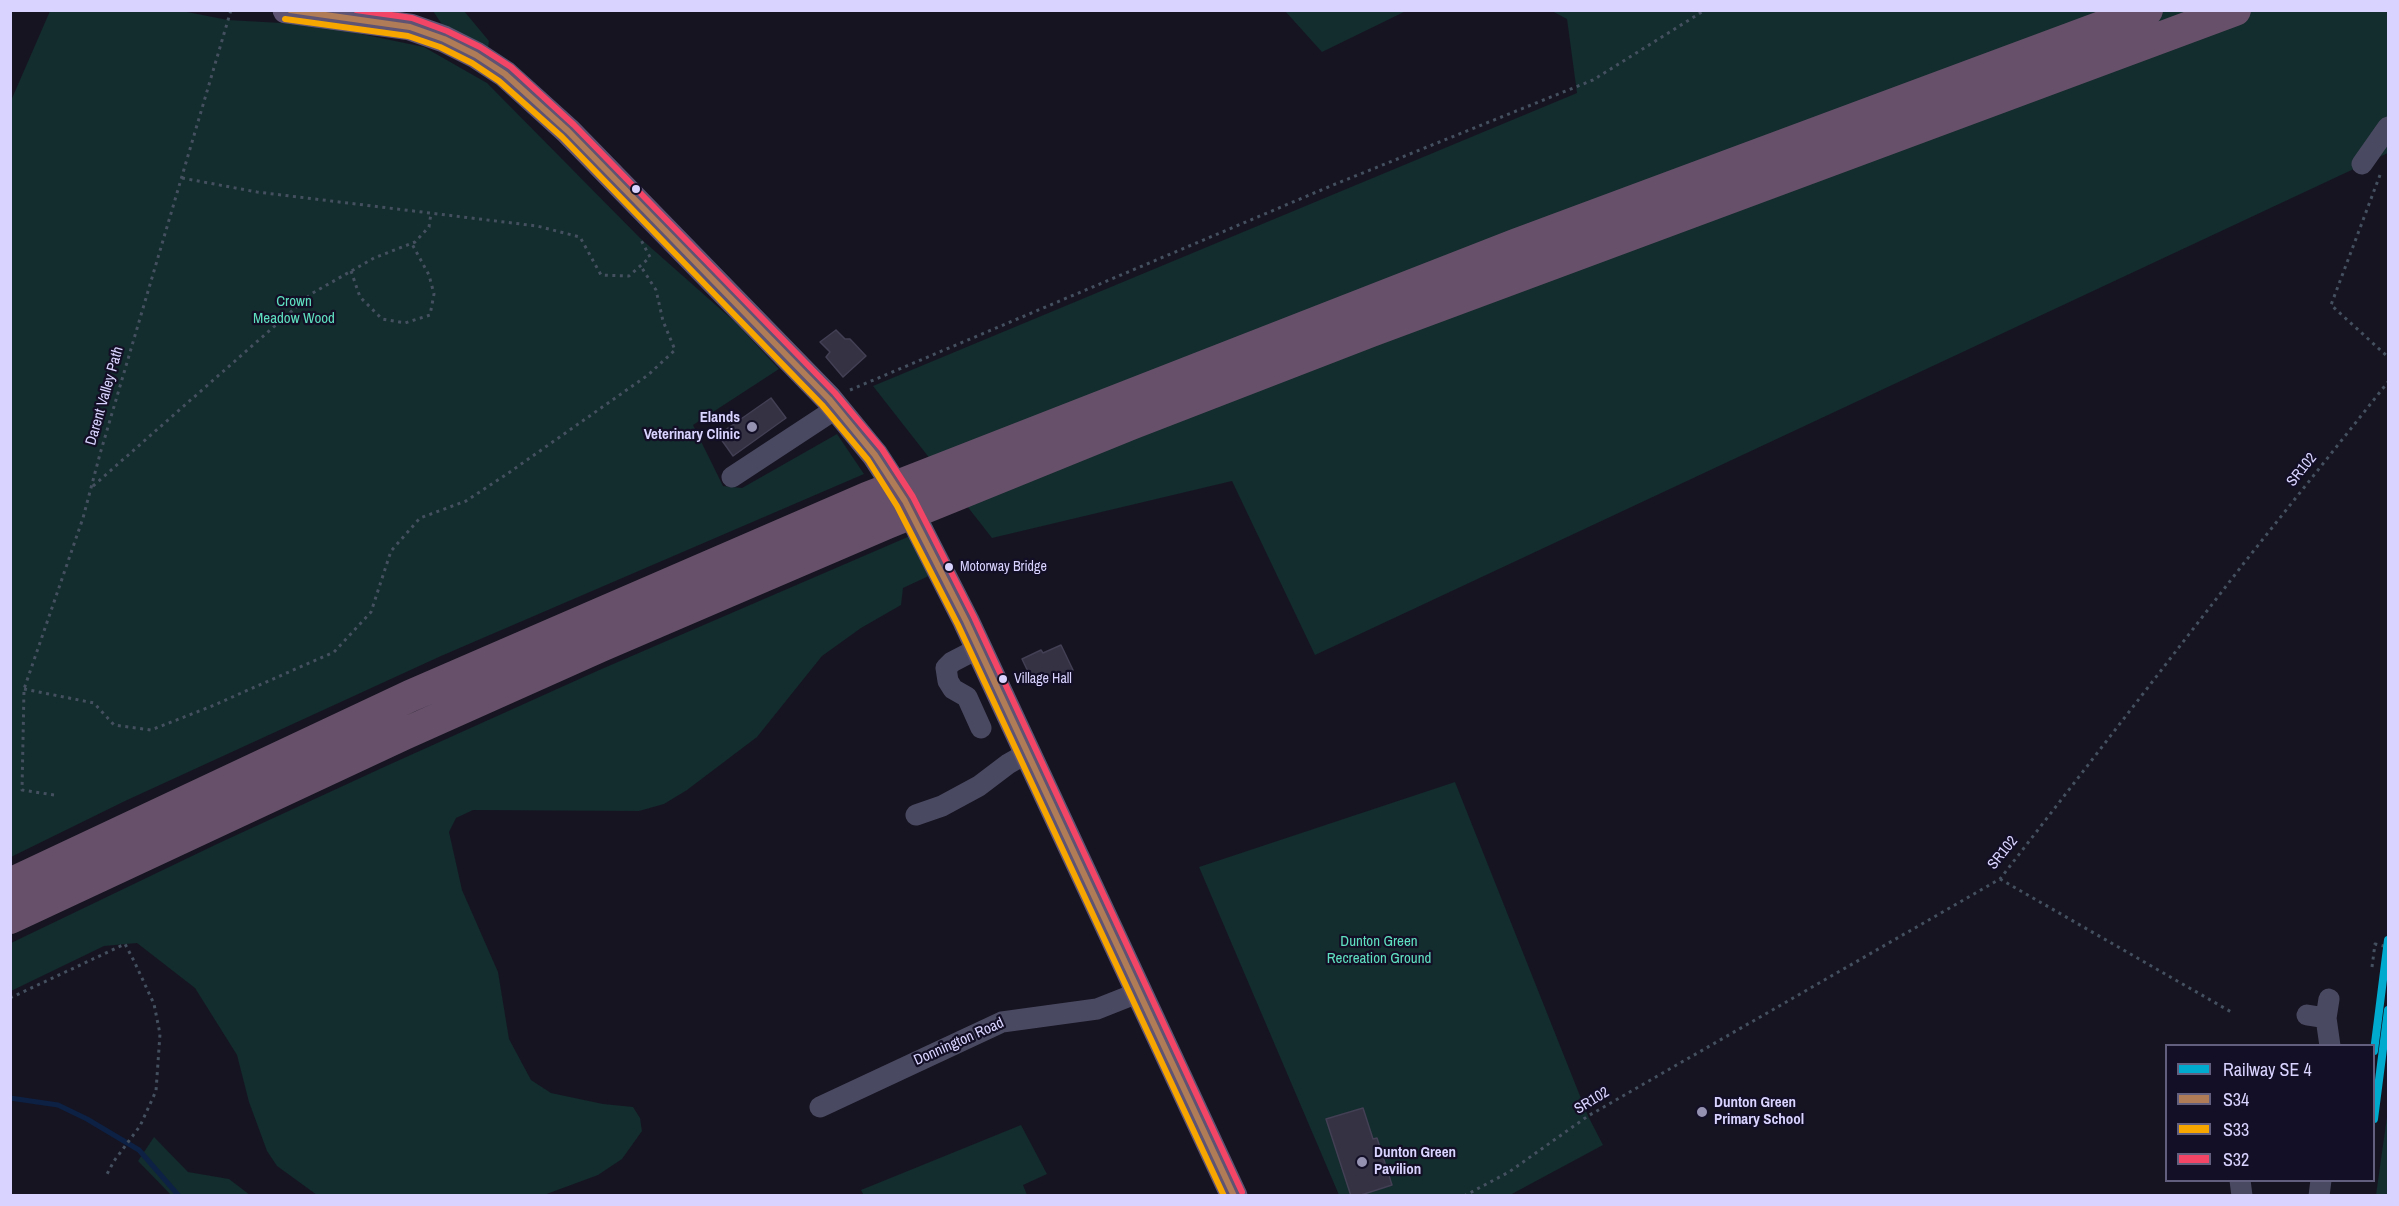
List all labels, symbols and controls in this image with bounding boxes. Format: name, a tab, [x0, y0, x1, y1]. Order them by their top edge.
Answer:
unlabelled marker	[630, 183, 642, 195]
park label: Crown Meadow Wood	[253, 293, 335, 328]
street label: Darent Valley Path	[82, 345, 128, 447]
place label: Elands Veterinary Clinic	[644, 409, 740, 444]
marker: Elands Veterinary Clinic	[745, 420, 759, 434]
street label: SR102	[2283, 450, 2321, 490]
place label: Motorway Bridge	[960, 559, 1047, 575]
marker: Motorway Bridge	[943, 561, 955, 573]
place label: Village Hall	[1014, 671, 1072, 687]
marker: Village Hall	[997, 673, 1009, 685]
street label: SR102	[1984, 833, 2022, 873]
park label: Dunton Green Recreation Ground	[1327, 933, 1431, 968]
street label: Donnington Road	[911, 1014, 1007, 1070]
legend	[2165, 1044, 2375, 1182]
text: Railway SE 4	[2223, 1057, 2312, 1082]
street label: SR102	[1571, 1084, 1613, 1118]
text: S34	[2223, 1087, 2249, 1112]
place label: Dunton Green Primary School	[1714, 1094, 1804, 1129]
marker: Dunton Green Primary School	[1695, 1105, 1709, 1119]
text: S33	[2223, 1117, 2249, 1142]
place label: Dunton Green Pavilion	[1374, 1144, 1456, 1179]
text: S32	[2223, 1147, 2249, 1172]
marker: Dunton Green Pavilion	[1355, 1155, 1369, 1169]

